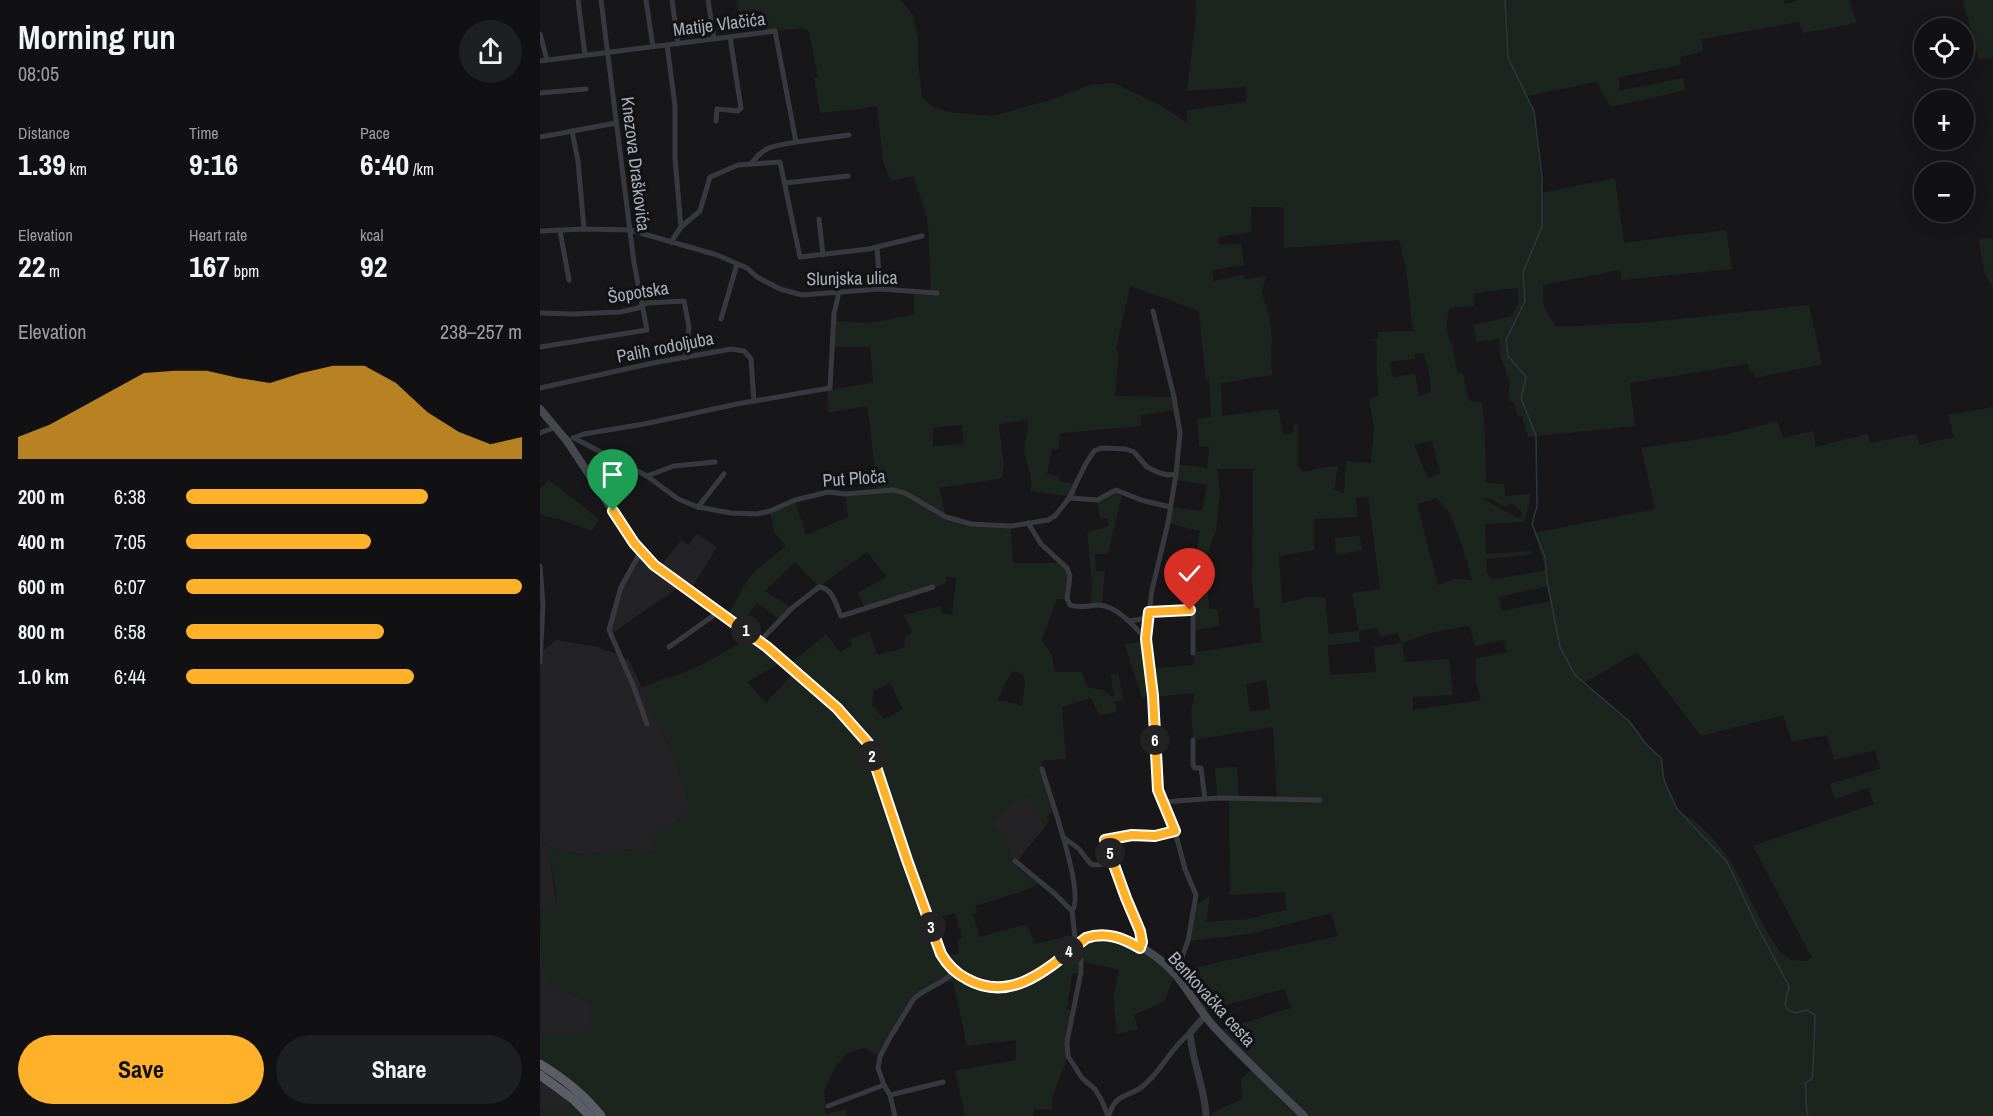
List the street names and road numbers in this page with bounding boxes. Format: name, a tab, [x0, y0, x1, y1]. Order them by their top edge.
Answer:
street label: Matije Vlačića	[671, 6, 767, 42]
street label: Knezova Draškovića	[615, 95, 657, 233]
street label: Slunjska ulica	[806, 265, 898, 291]
street label: Šopotska	[606, 275, 670, 309]
street label: Palih rodoljuba	[614, 325, 716, 369]
street label: Put Ploča	[822, 463, 886, 493]
street label: Benkovačka cesta	[1163, 946, 1261, 1052]

